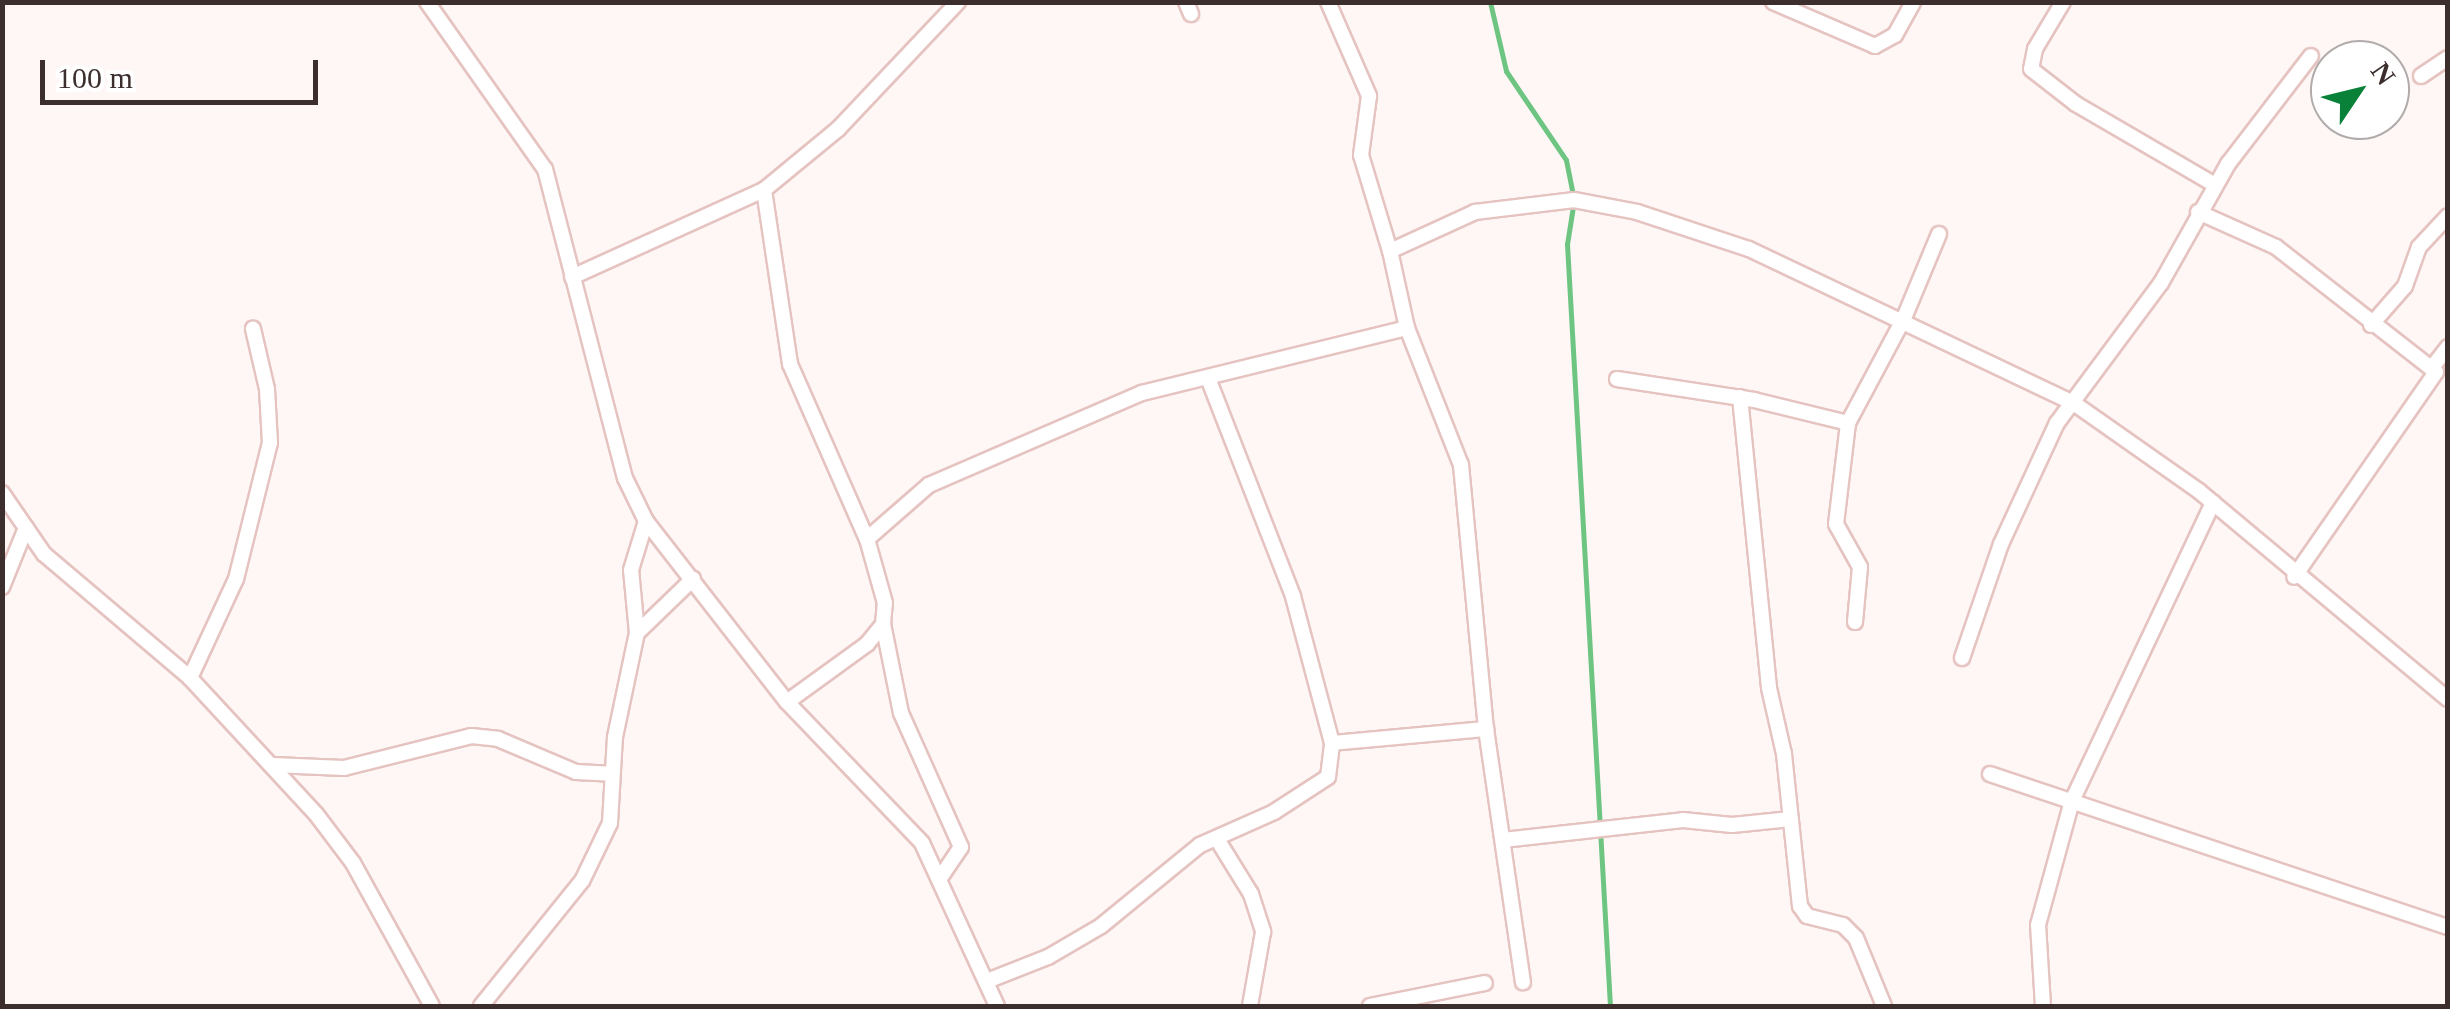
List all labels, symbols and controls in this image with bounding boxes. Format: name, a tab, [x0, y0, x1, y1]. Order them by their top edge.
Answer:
scale bar	[45, 40, 322, 102]
north arrow	[2310, 40, 2410, 140]
text: N	[2365, 56, 2402, 91]
text: 100 m	[57, 61, 133, 94]

